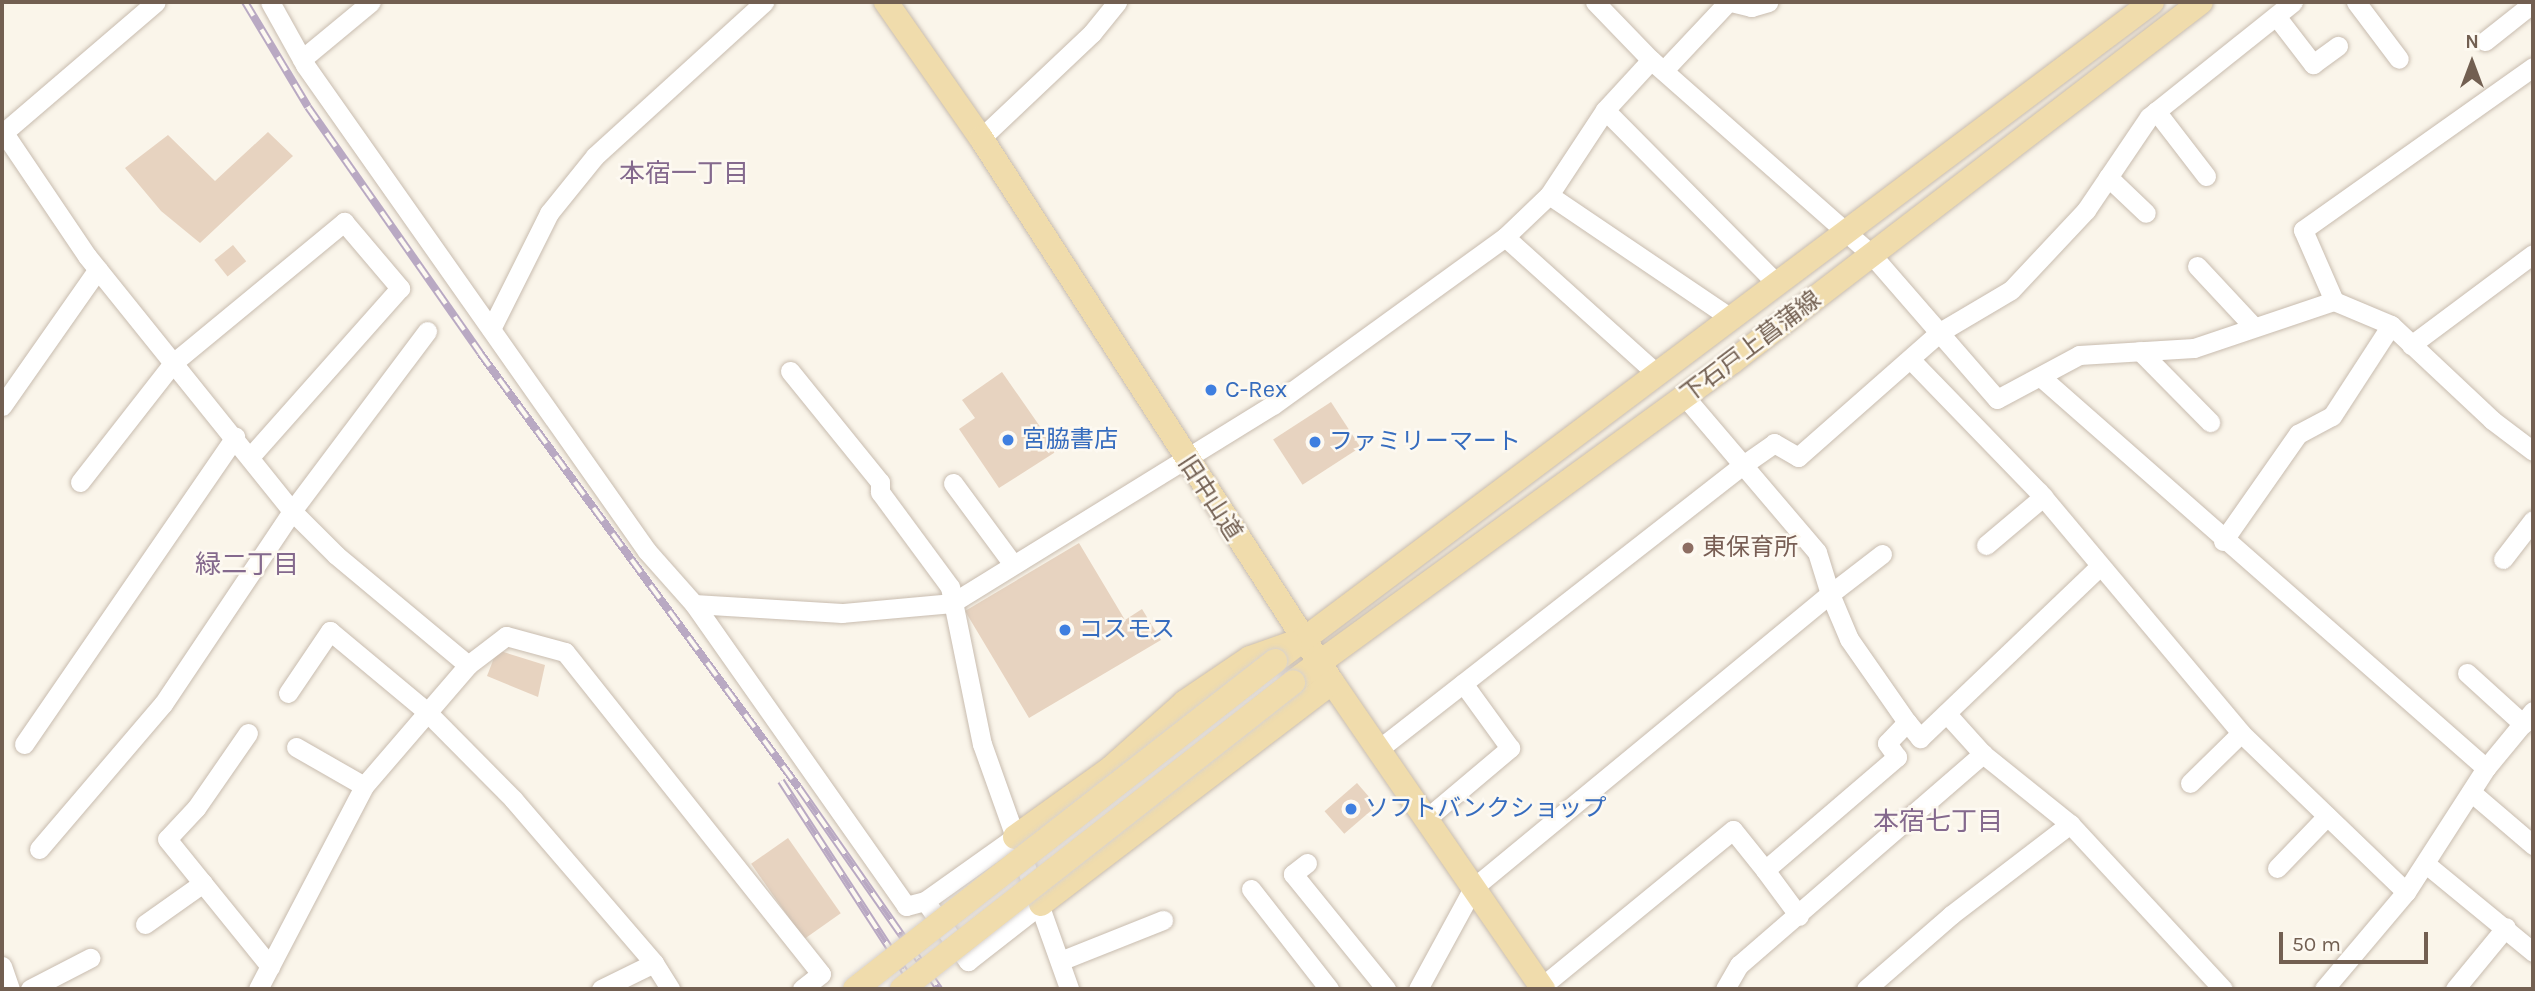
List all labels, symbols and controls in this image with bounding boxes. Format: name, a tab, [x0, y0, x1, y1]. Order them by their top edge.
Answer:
north arrow	[2437, 28, 2507, 98]
text: N	[2465, 31, 2479, 53]
district label: 本宿一丁目	[619, 158, 749, 190]
street label: 下石戸上菖蒲線	[1675, 285, 1827, 409]
place label: C-Rex	[1225, 376, 1287, 404]
marker: C-Rex	[1203, 382, 1219, 398]
place label: 宮脇書店	[1022, 426, 1118, 454]
place label: ファミリーマート	[1329, 428, 1521, 456]
marker: 宮脇書店	[1000, 432, 1016, 448]
marker: ファミリーマート	[1307, 434, 1323, 450]
street label: 旧中山道	[1172, 450, 1248, 546]
place label: 東保育所	[1702, 534, 1798, 562]
marker: 東保育所	[1680, 540, 1696, 556]
district label: 緑二丁目	[195, 549, 299, 581]
place label: コスモス	[1079, 616, 1175, 644]
marker: コスモス	[1057, 622, 1073, 638]
place label: ソフトバンクショップ	[1365, 795, 1605, 823]
marker: ソフトバンクショップ	[1343, 801, 1359, 817]
district label: 本宿七丁目	[1873, 806, 2003, 838]
scale bar	[2283, 918, 2432, 962]
text: 50 m	[2292, 932, 2341, 956]

